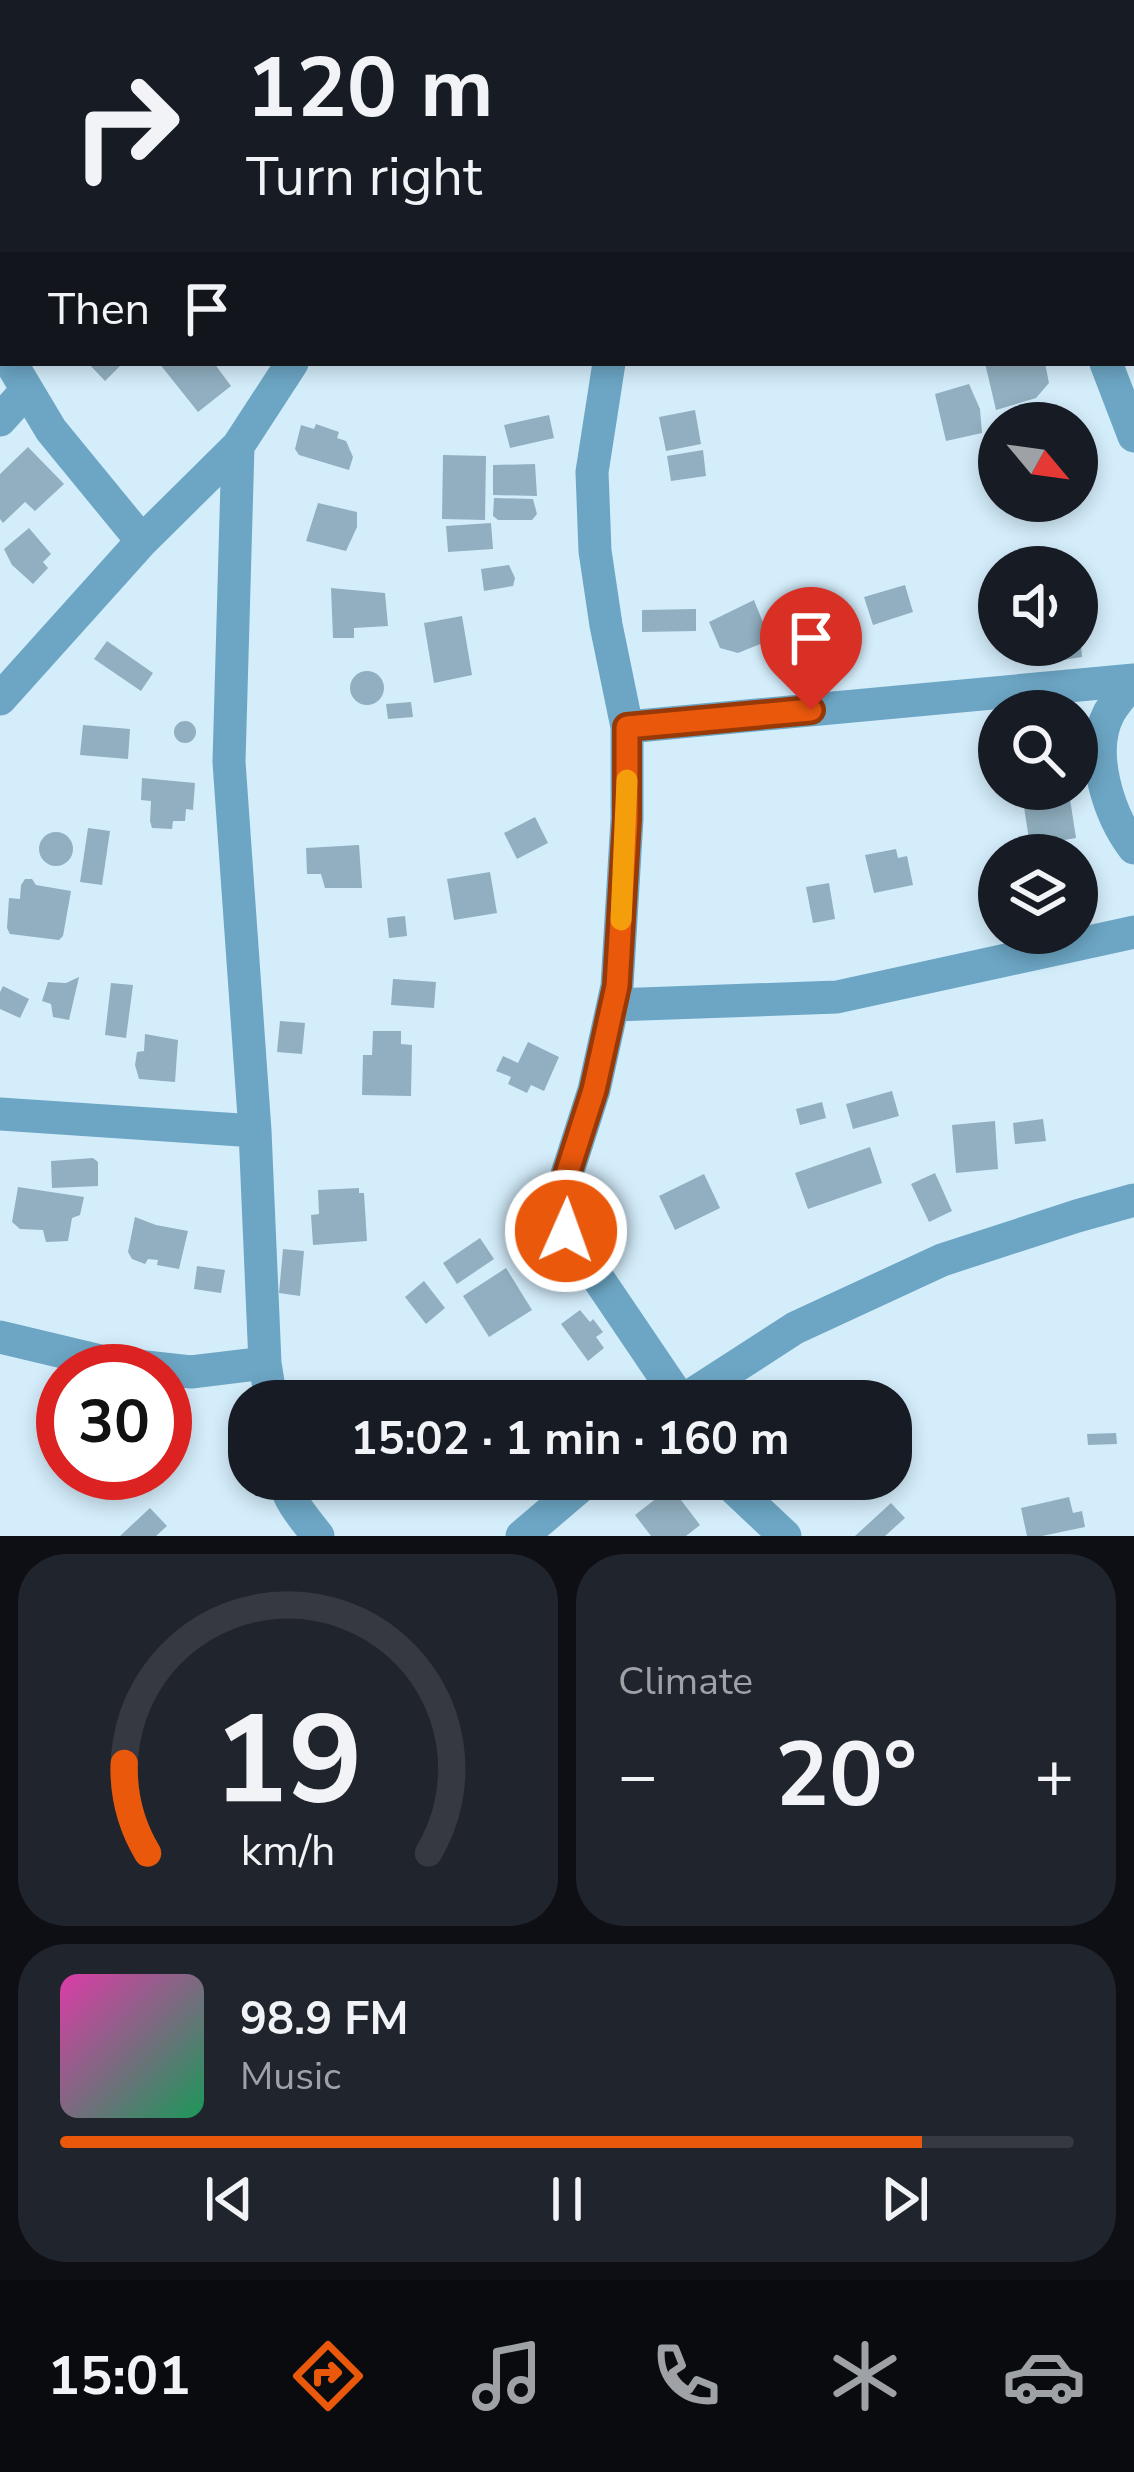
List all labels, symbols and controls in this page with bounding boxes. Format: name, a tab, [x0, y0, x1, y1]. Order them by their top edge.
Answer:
text: 120 m	[246, 31, 494, 146]
icon: right	[48, 48, 204, 204]
text: Turn right	[246, 140, 482, 214]
icon: arrive	[174, 276, 240, 342]
text: Then	[48, 279, 150, 340]
north arrow	[978, 402, 1098, 522]
map controls	[978, 402, 1098, 954]
button: sound	[978, 546, 1098, 666]
pin	[760, 587, 862, 710]
icon: arrive	[778, 605, 844, 671]
button: search	[978, 690, 1098, 810]
button: layers	[978, 834, 1098, 954]
position arrow	[503, 1168, 629, 1294]
speed limit sign: 30	[36, 1344, 192, 1500]
text: 15:02 · 1 min · 160 m	[350, 1409, 790, 1470]
text: Climate	[618, 1655, 753, 1708]
text: 19	[213, 1676, 363, 1846]
text: 20°	[775, 1714, 917, 1837]
text: −	[618, 1731, 658, 1821]
text: +	[1034, 1731, 1074, 1821]
text: km/h	[241, 1822, 335, 1880]
text: 98.9 FM	[240, 1989, 409, 2050]
text: Music	[240, 2050, 341, 2103]
icon: previous	[196, 2166, 262, 2232]
icon: pause	[534, 2166, 600, 2232]
icon: next	[872, 2166, 938, 2232]
icon: directions	[286, 2334, 370, 2418]
icon: music	[465, 2334, 549, 2418]
icon: phone	[644, 2334, 728, 2418]
icon: climate	[823, 2334, 907, 2418]
icon: car	[1002, 2334, 1086, 2418]
text: 15:01	[48, 2339, 191, 2413]

